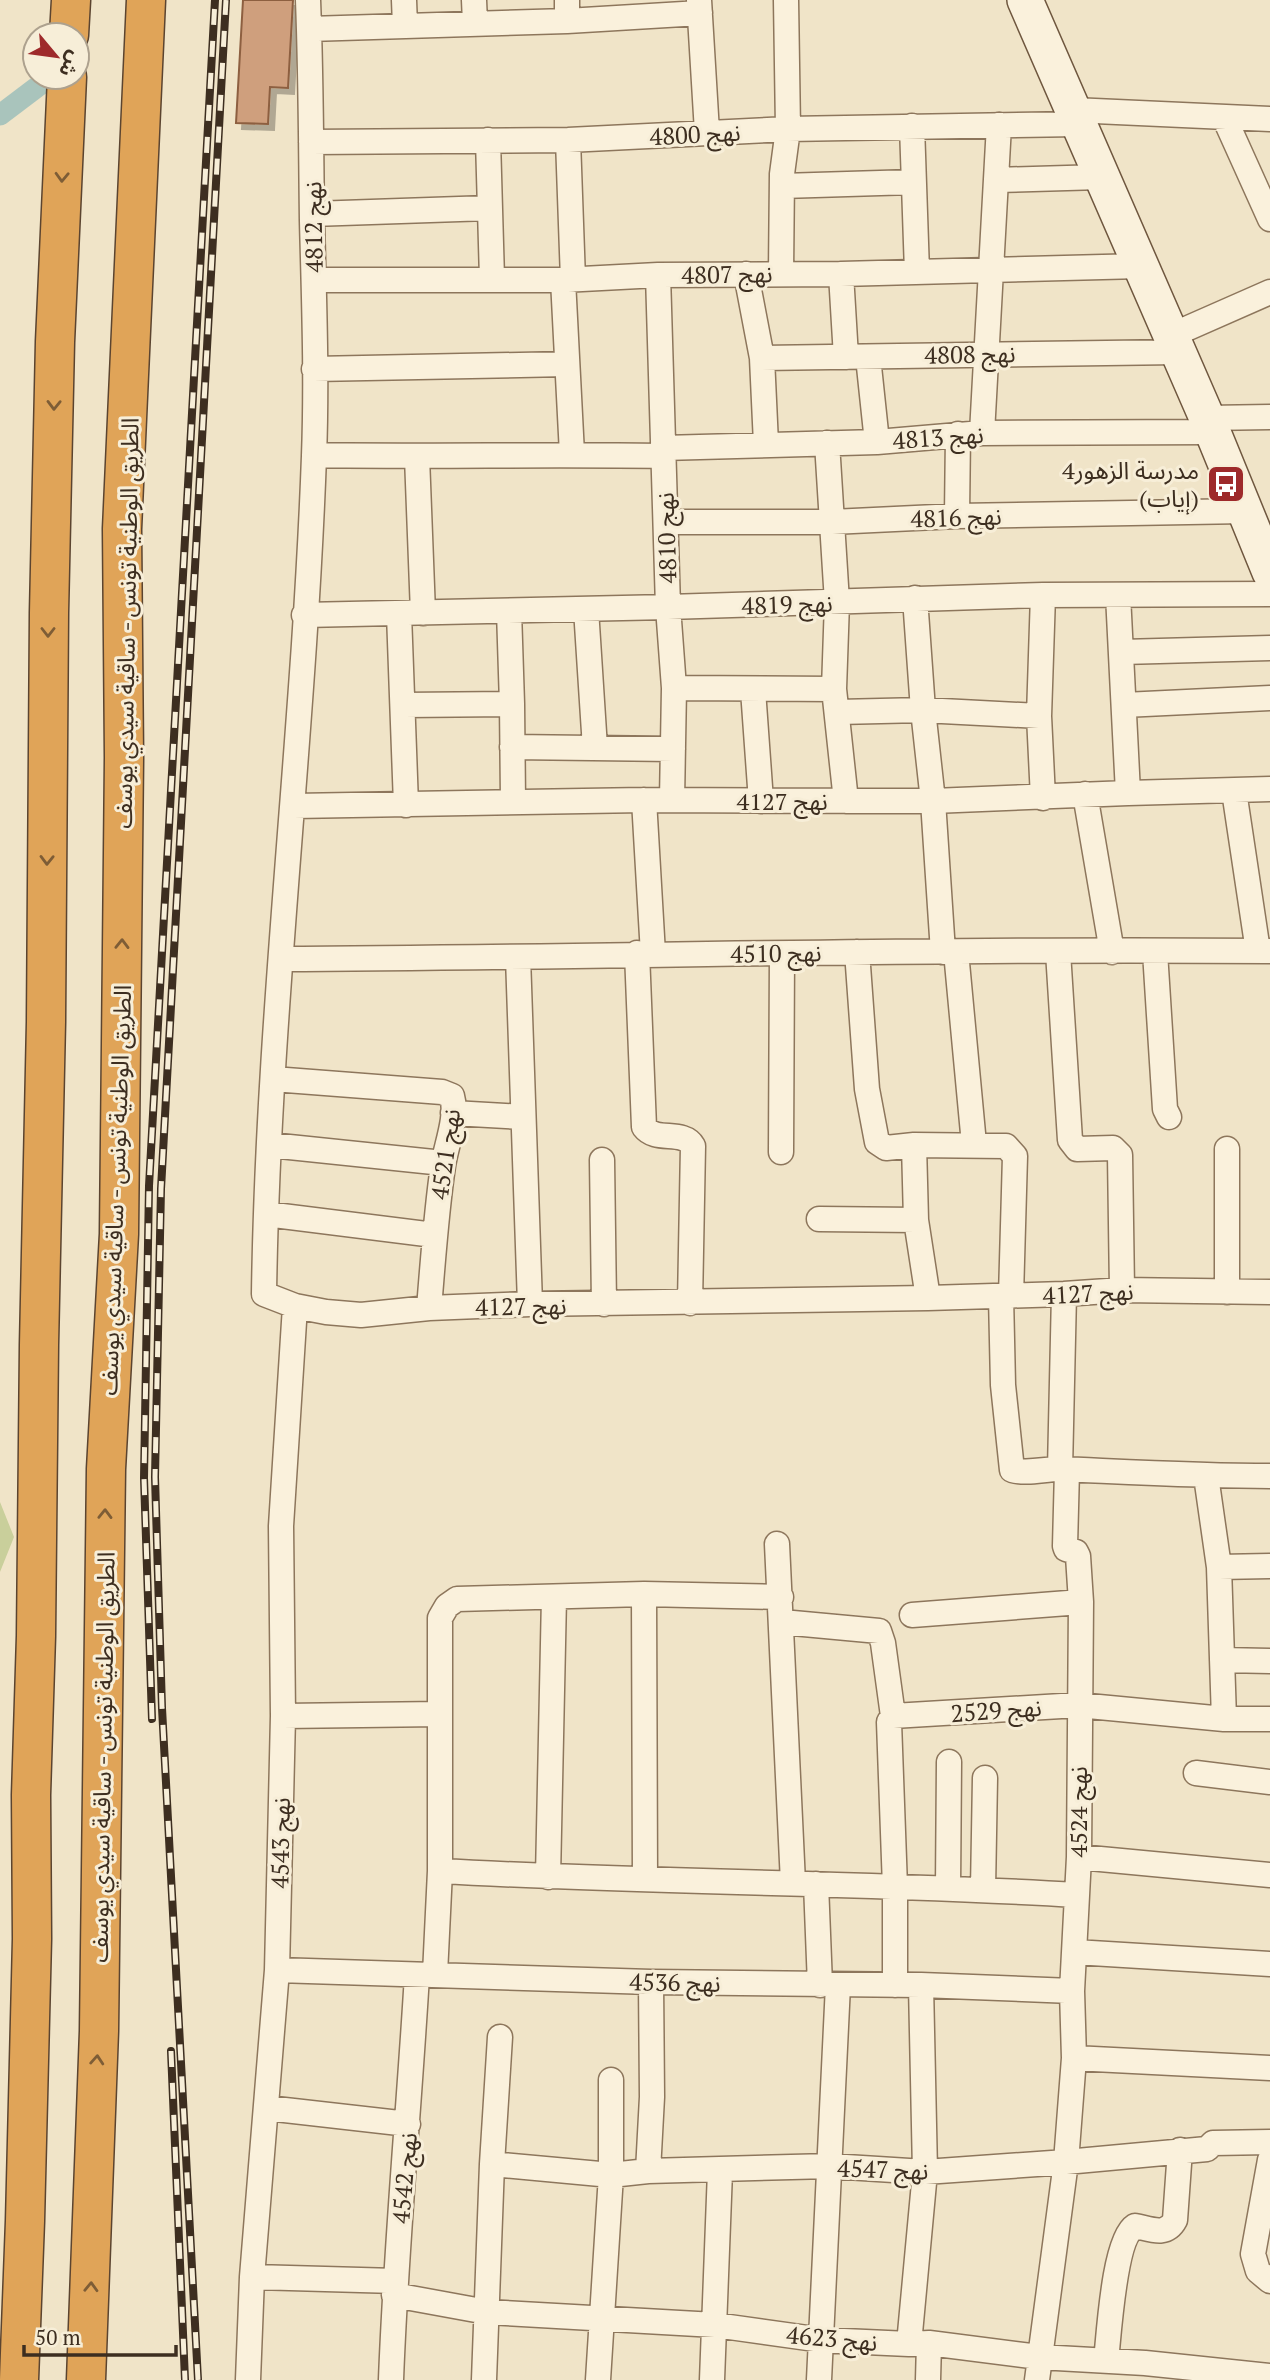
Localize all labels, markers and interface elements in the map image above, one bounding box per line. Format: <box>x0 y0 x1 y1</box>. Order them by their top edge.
north arrow <box>21 21 91 91</box>
text: ش <box>54 47 89 82</box>
street label: نهج 4800 <box>649 116 741 154</box>
one-way arrow <box>55 172 70 183</box>
street label: نهج 4812 <box>296 181 332 273</box>
street label: نهج 4807 <box>681 257 773 293</box>
street label: نهج 4808 <box>924 337 1016 373</box>
one-way arrow <box>46 400 62 411</box>
street label: الطريق الوطنية تونس - ساقية سيدي يوسف <box>106 417 149 829</box>
street label: نهج 4813 <box>891 418 985 458</box>
place label: مدرسة الزهور4 (إياب) <box>1062 454 1199 515</box>
bus stop icon: مدرسة الزهور4 (إياب) <box>1205 463 1247 505</box>
street label: نهج 4810 <box>648 492 686 584</box>
street label: نهج 4816 <box>910 499 1002 537</box>
street label: نهج 4819 <box>741 586 833 624</box>
one-way arrow <box>40 627 56 638</box>
street label: نهج 4127 <box>736 785 828 819</box>
one-way arrow <box>39 855 55 865</box>
street label: نهج 4510 <box>730 936 822 972</box>
one-way arrow <box>114 938 129 949</box>
street label: الطريق الوطنية تونس - ساقية سيدي يوسف <box>92 984 142 1396</box>
street label: نهج 4521 <box>423 1107 469 1202</box>
street label: نهج 4127 <box>1042 1275 1134 1313</box>
street label: نهج 4127 <box>475 1289 567 1325</box>
one-way arrow <box>97 1508 113 1519</box>
street label: الطريق الوطنية تونس - ساقية سيدي يوسف <box>82 1551 125 1963</box>
street label: نهج 2529 <box>949 1691 1043 1731</box>
street label: نهج 4524 <box>1062 1766 1096 1858</box>
street label: نهج 4543 <box>263 1797 299 1889</box>
street label: نهج 4536 <box>629 1965 721 2001</box>
one-way arrow <box>89 2054 104 2065</box>
street label: نهج 4542 <box>384 2131 426 2225</box>
street label: نهج 4547 <box>837 2151 929 2189</box>
one-way arrow <box>83 2282 98 2293</box>
scale bar <box>24 2314 177 2358</box>
street label: نهج 4623 <box>785 2318 879 2360</box>
text: 50 m <box>35 2323 81 2351</box>

